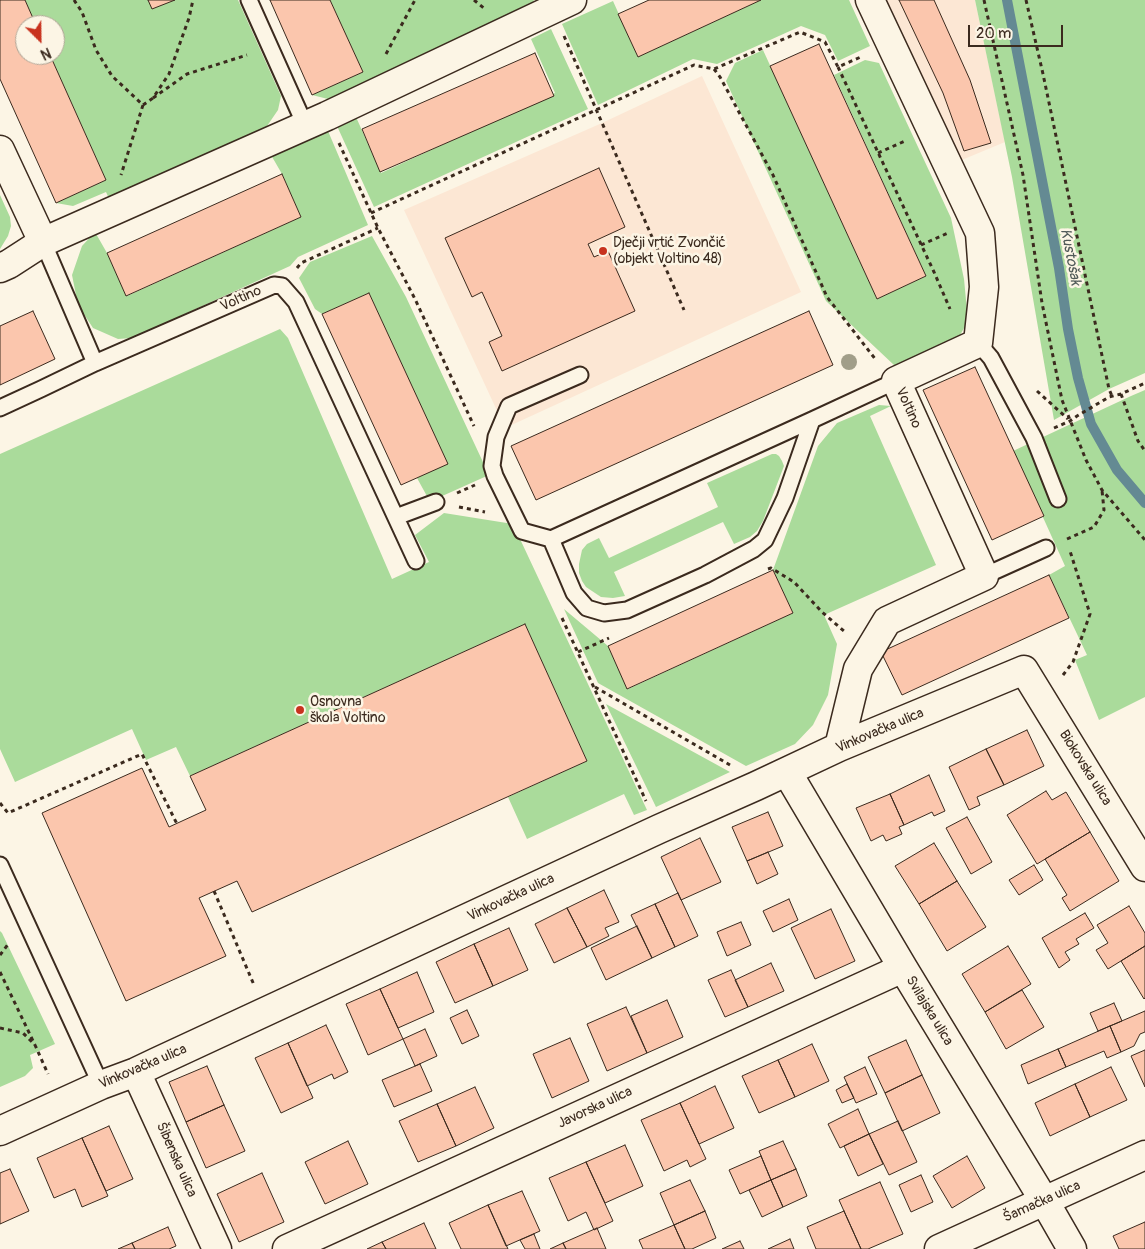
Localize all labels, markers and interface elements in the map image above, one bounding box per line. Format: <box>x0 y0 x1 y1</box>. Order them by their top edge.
north arrow <box>15 15 65 65</box>
scale bar <box>970 15 1065 47</box>
text: 20 m <box>976 24 1011 43</box>
text: N <box>38 44 53 63</box>
water label: Kustošak <box>1056 227 1084 287</box>
place label: Dječji vrtić Zvončić (objekt Voltino 48) <box>613 235 726 268</box>
marker: Dječji vrtić Zvončić (objekt Voltino 48) <box>597 245 609 257</box>
street label: Voltino <box>218 283 264 315</box>
street label: Voltino <box>892 385 924 431</box>
place label: Osnovna škola Voltino <box>310 694 385 726</box>
marker: Osnovna škola Voltino <box>294 704 306 716</box>
street label: Vinkovačka ulica <box>833 705 927 757</box>
street label: Biokovska ulica <box>1055 727 1115 809</box>
street label: Vinkovačka ulica <box>465 871 557 925</box>
street label: Svilajska ulica <box>902 973 956 1049</box>
street label: Vinkovačka ulica <box>96 1041 190 1093</box>
street label: Javorska ulica <box>555 1083 635 1133</box>
street label: Šibenska ulica <box>152 1120 200 1200</box>
street label: Šamačka ulica <box>1001 1177 1083 1227</box>

